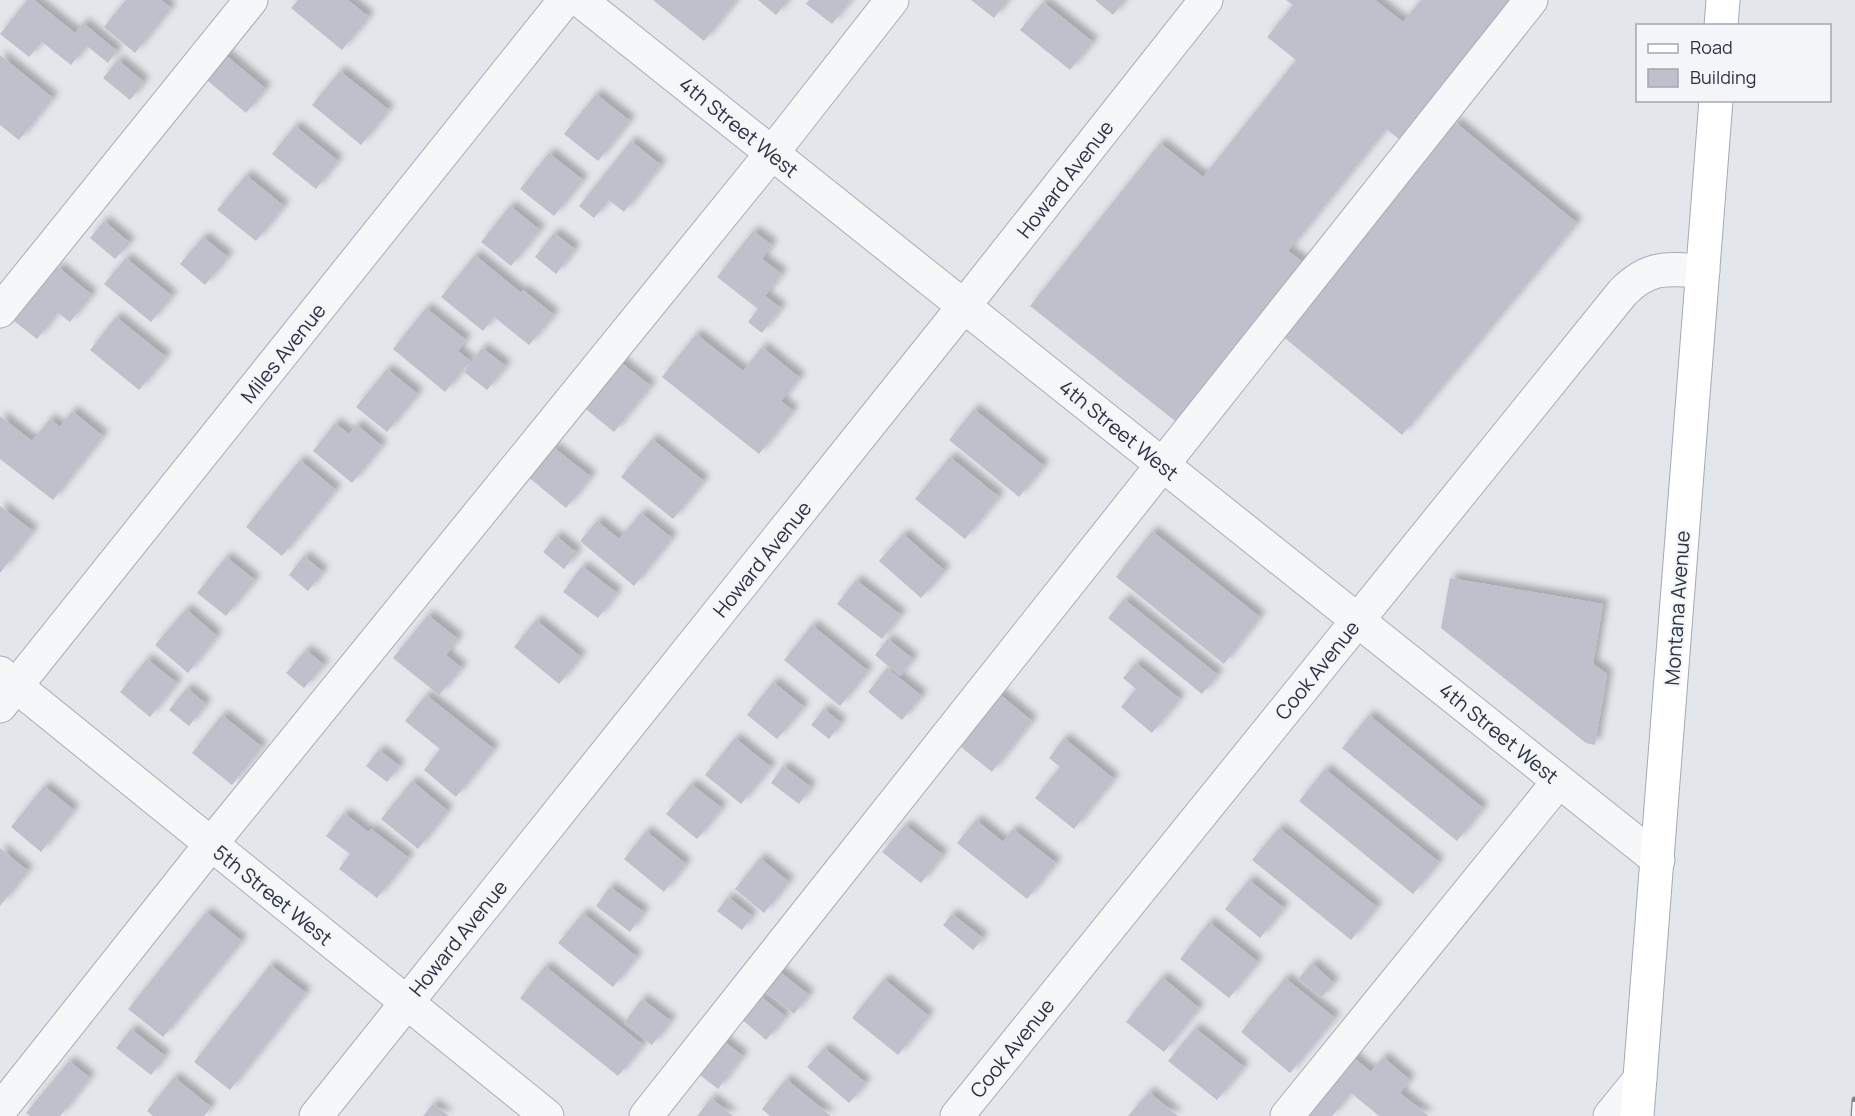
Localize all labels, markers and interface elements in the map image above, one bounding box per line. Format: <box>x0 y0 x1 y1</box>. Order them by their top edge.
legend <box>1636 24 1831 102</box>
text: Road <box>1690 35 1733 59</box>
text: Building <box>1690 65 1756 89</box>
street label: 4th Street West <box>674 71 804 183</box>
street label: Howard Avenue <box>1011 115 1119 243</box>
street label: Miles Avenue <box>234 298 332 408</box>
street label: 4th Street West <box>1054 374 1184 486</box>
street label: Howard Avenue <box>707 495 817 623</box>
street label: Montana Avenue <box>1658 530 1696 686</box>
street label: Cook Avenue <box>1269 615 1365 725</box>
street label: 4th Street West <box>1434 677 1564 789</box>
street label: 5th Street West <box>208 839 338 951</box>
street label: Howard Avenue <box>403 874 513 1002</box>
street label: Cook Avenue <box>964 993 1060 1103</box>

